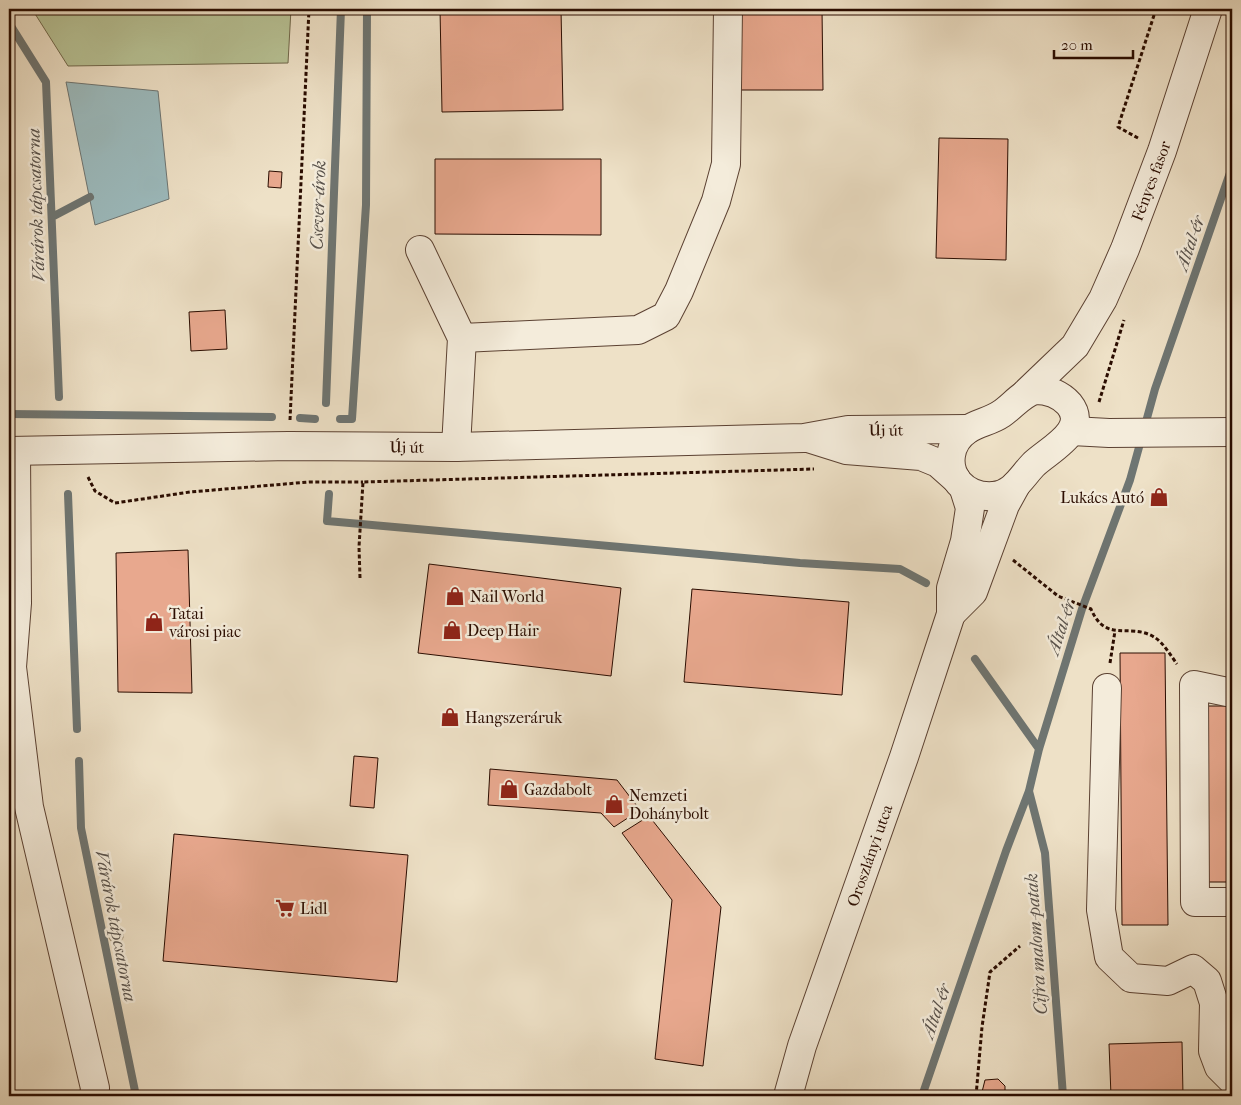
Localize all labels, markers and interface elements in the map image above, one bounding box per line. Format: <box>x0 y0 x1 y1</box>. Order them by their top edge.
scale bar <box>1054 28 1132 60</box>
text: 20 m <box>1061 36 1093 54</box>
water label: Várárok tápcsatorna <box>23 128 50 282</box>
street label: Fényes fasor <box>1127 138 1175 224</box>
water label: Csever-árok <box>306 160 331 250</box>
water label: Által-ér <box>1169 211 1210 275</box>
street label: Új út <box>869 421 904 440</box>
street label: Új út <box>390 438 425 457</box>
shop icon: Lukács Autó <box>1148 486 1170 508</box>
place label: Lukács Autó <box>1060 488 1144 507</box>
shop icon: Nail World <box>444 585 466 607</box>
place label: Nail World <box>470 587 544 606</box>
water label: Által-ér <box>1040 595 1081 659</box>
place label: Tatai városi piac <box>169 604 241 641</box>
shop icon: Tatai városi piac <box>143 611 165 633</box>
shop icon: Deep Hair <box>441 619 463 641</box>
place label: Deep Hair <box>467 621 539 640</box>
shop icon: Hangszeráruk <box>439 706 461 728</box>
place label: Hangszeráruk <box>465 708 563 727</box>
shop icon: Gazdabolt <box>498 778 520 800</box>
place label: Gazdabolt <box>524 780 593 799</box>
place label: Nemzeti Dohánybolt <box>629 786 710 823</box>
shop icon: Nemzeti Dohánybolt <box>603 793 625 815</box>
street label: Oroszlányi utca <box>843 801 897 909</box>
water label: Várárok tápcsatorna <box>91 849 140 1003</box>
water label: Cifra malom-patak <box>1021 872 1052 1015</box>
supermarket icon: Lidl <box>274 897 296 919</box>
place label: Lidl <box>300 899 328 918</box>
water label: Által-ér <box>915 979 956 1043</box>

